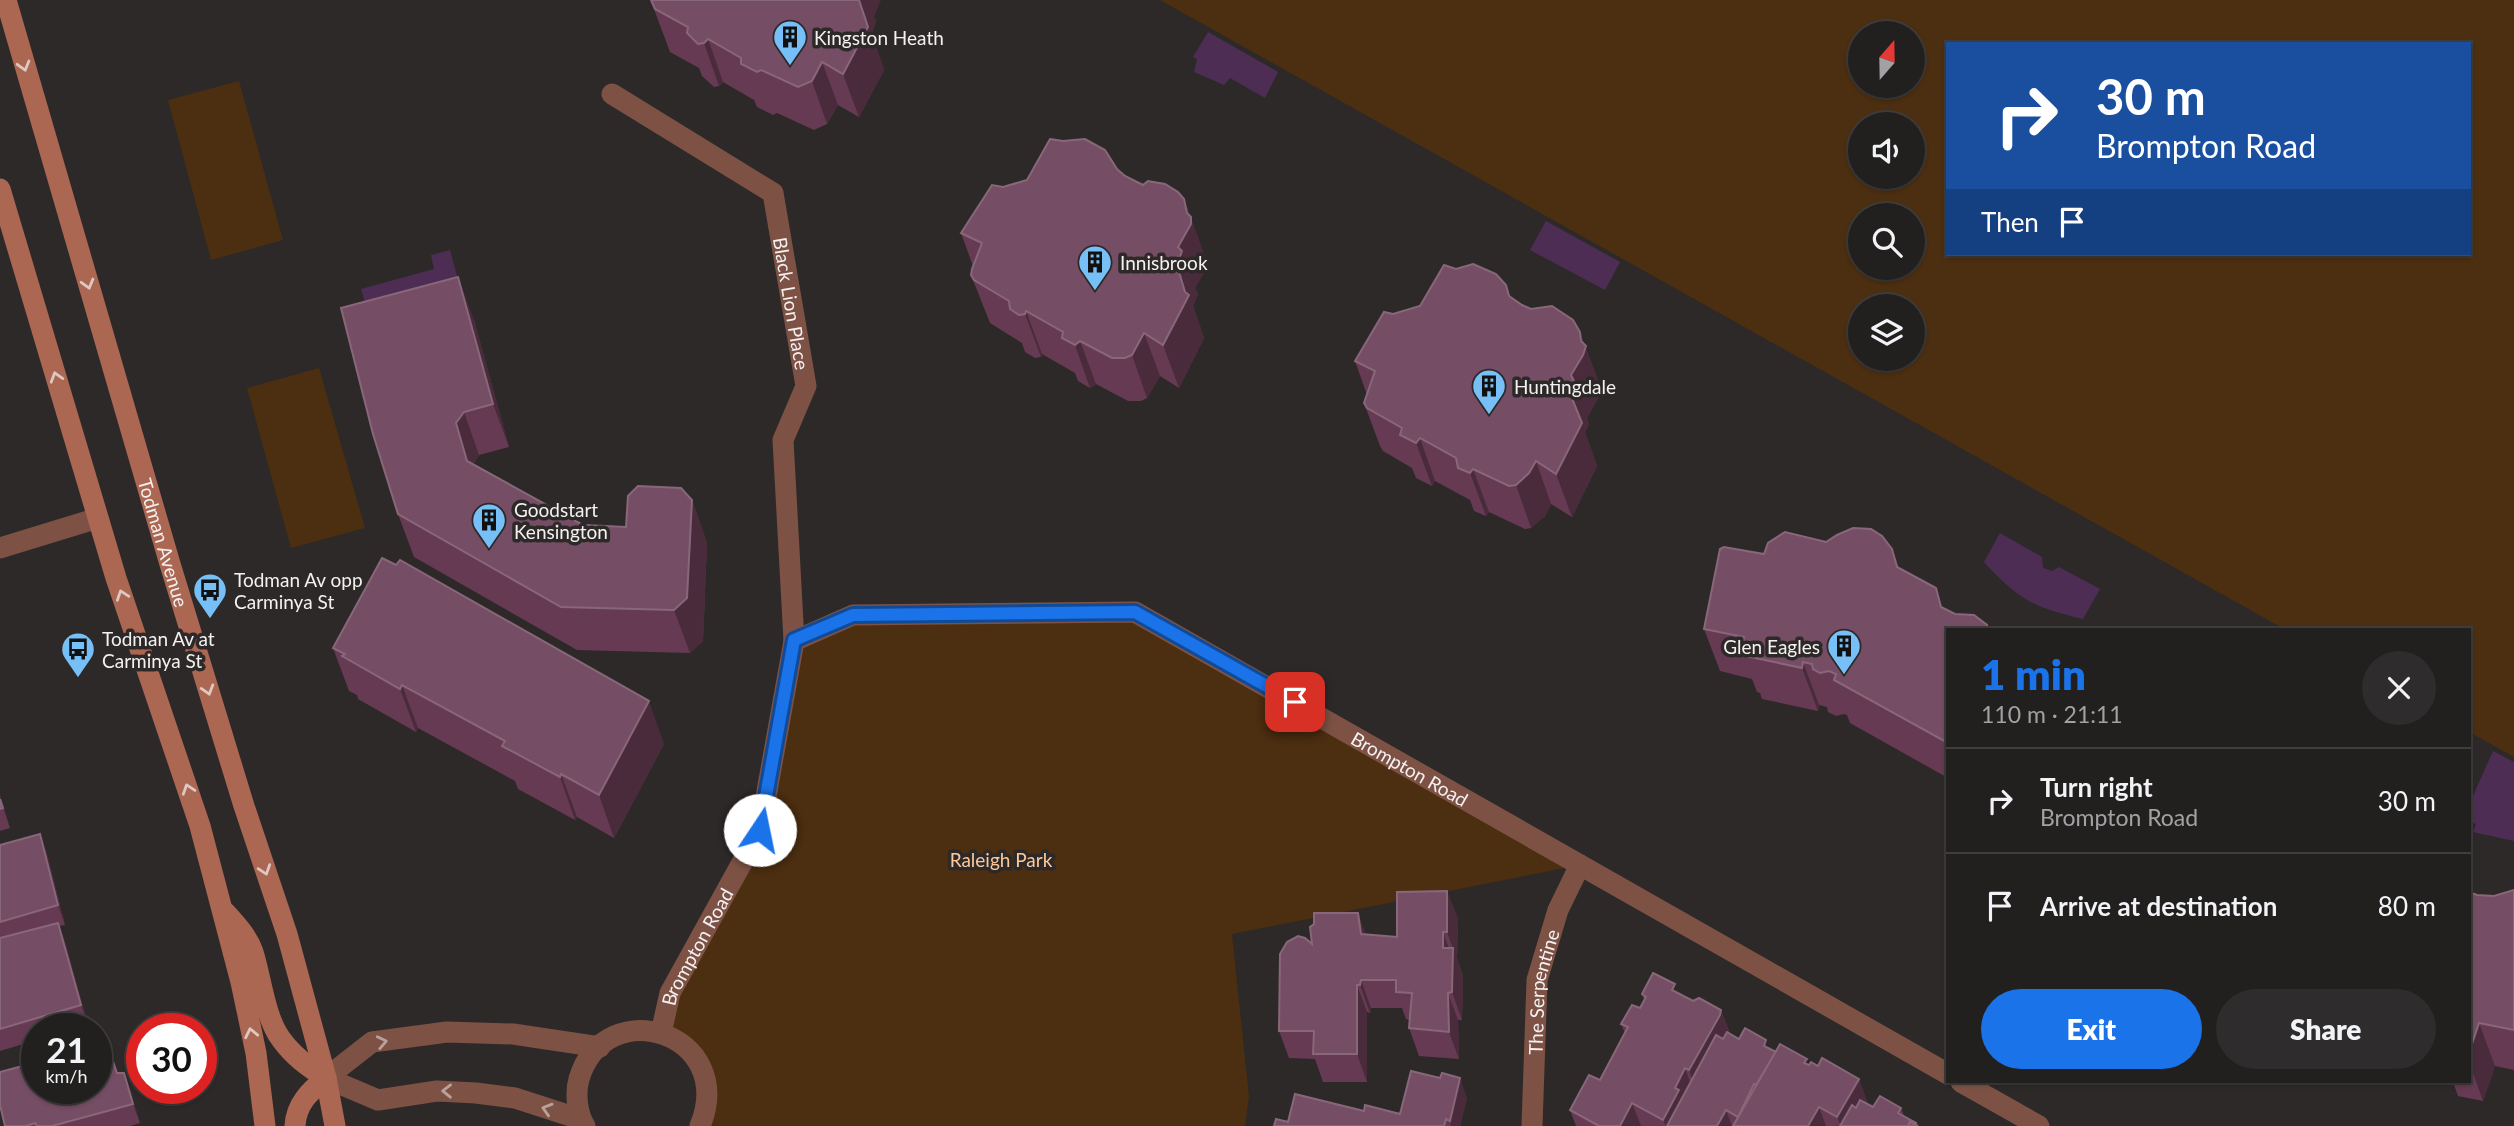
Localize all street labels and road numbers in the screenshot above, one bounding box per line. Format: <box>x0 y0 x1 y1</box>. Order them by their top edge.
street label: Black Lion Place <box>769 235 815 372</box>
street label: Todman Avenue <box>134 475 194 610</box>
street label: Brompton Road <box>1347 726 1473 811</box>
street label: Brompton Road <box>656 884 737 1008</box>
street label: The Serpentine <box>1523 926 1563 1055</box>

